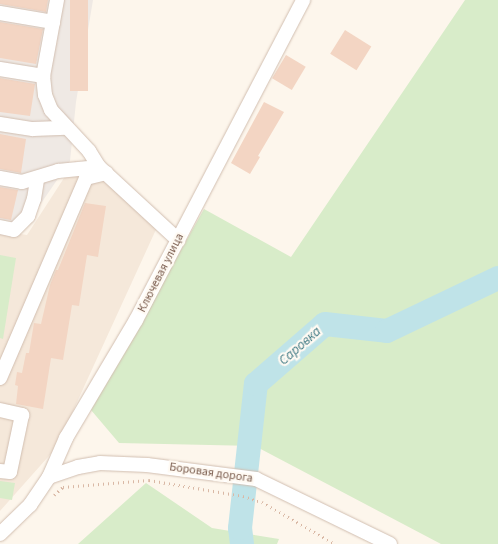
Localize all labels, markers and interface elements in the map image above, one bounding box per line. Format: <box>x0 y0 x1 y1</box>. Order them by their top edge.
street label: Ключевая улица <box>135 231 187 315</box>
water label: Саровка <box>275 323 325 369</box>
street label: Боровая дорога <box>168 460 254 486</box>

